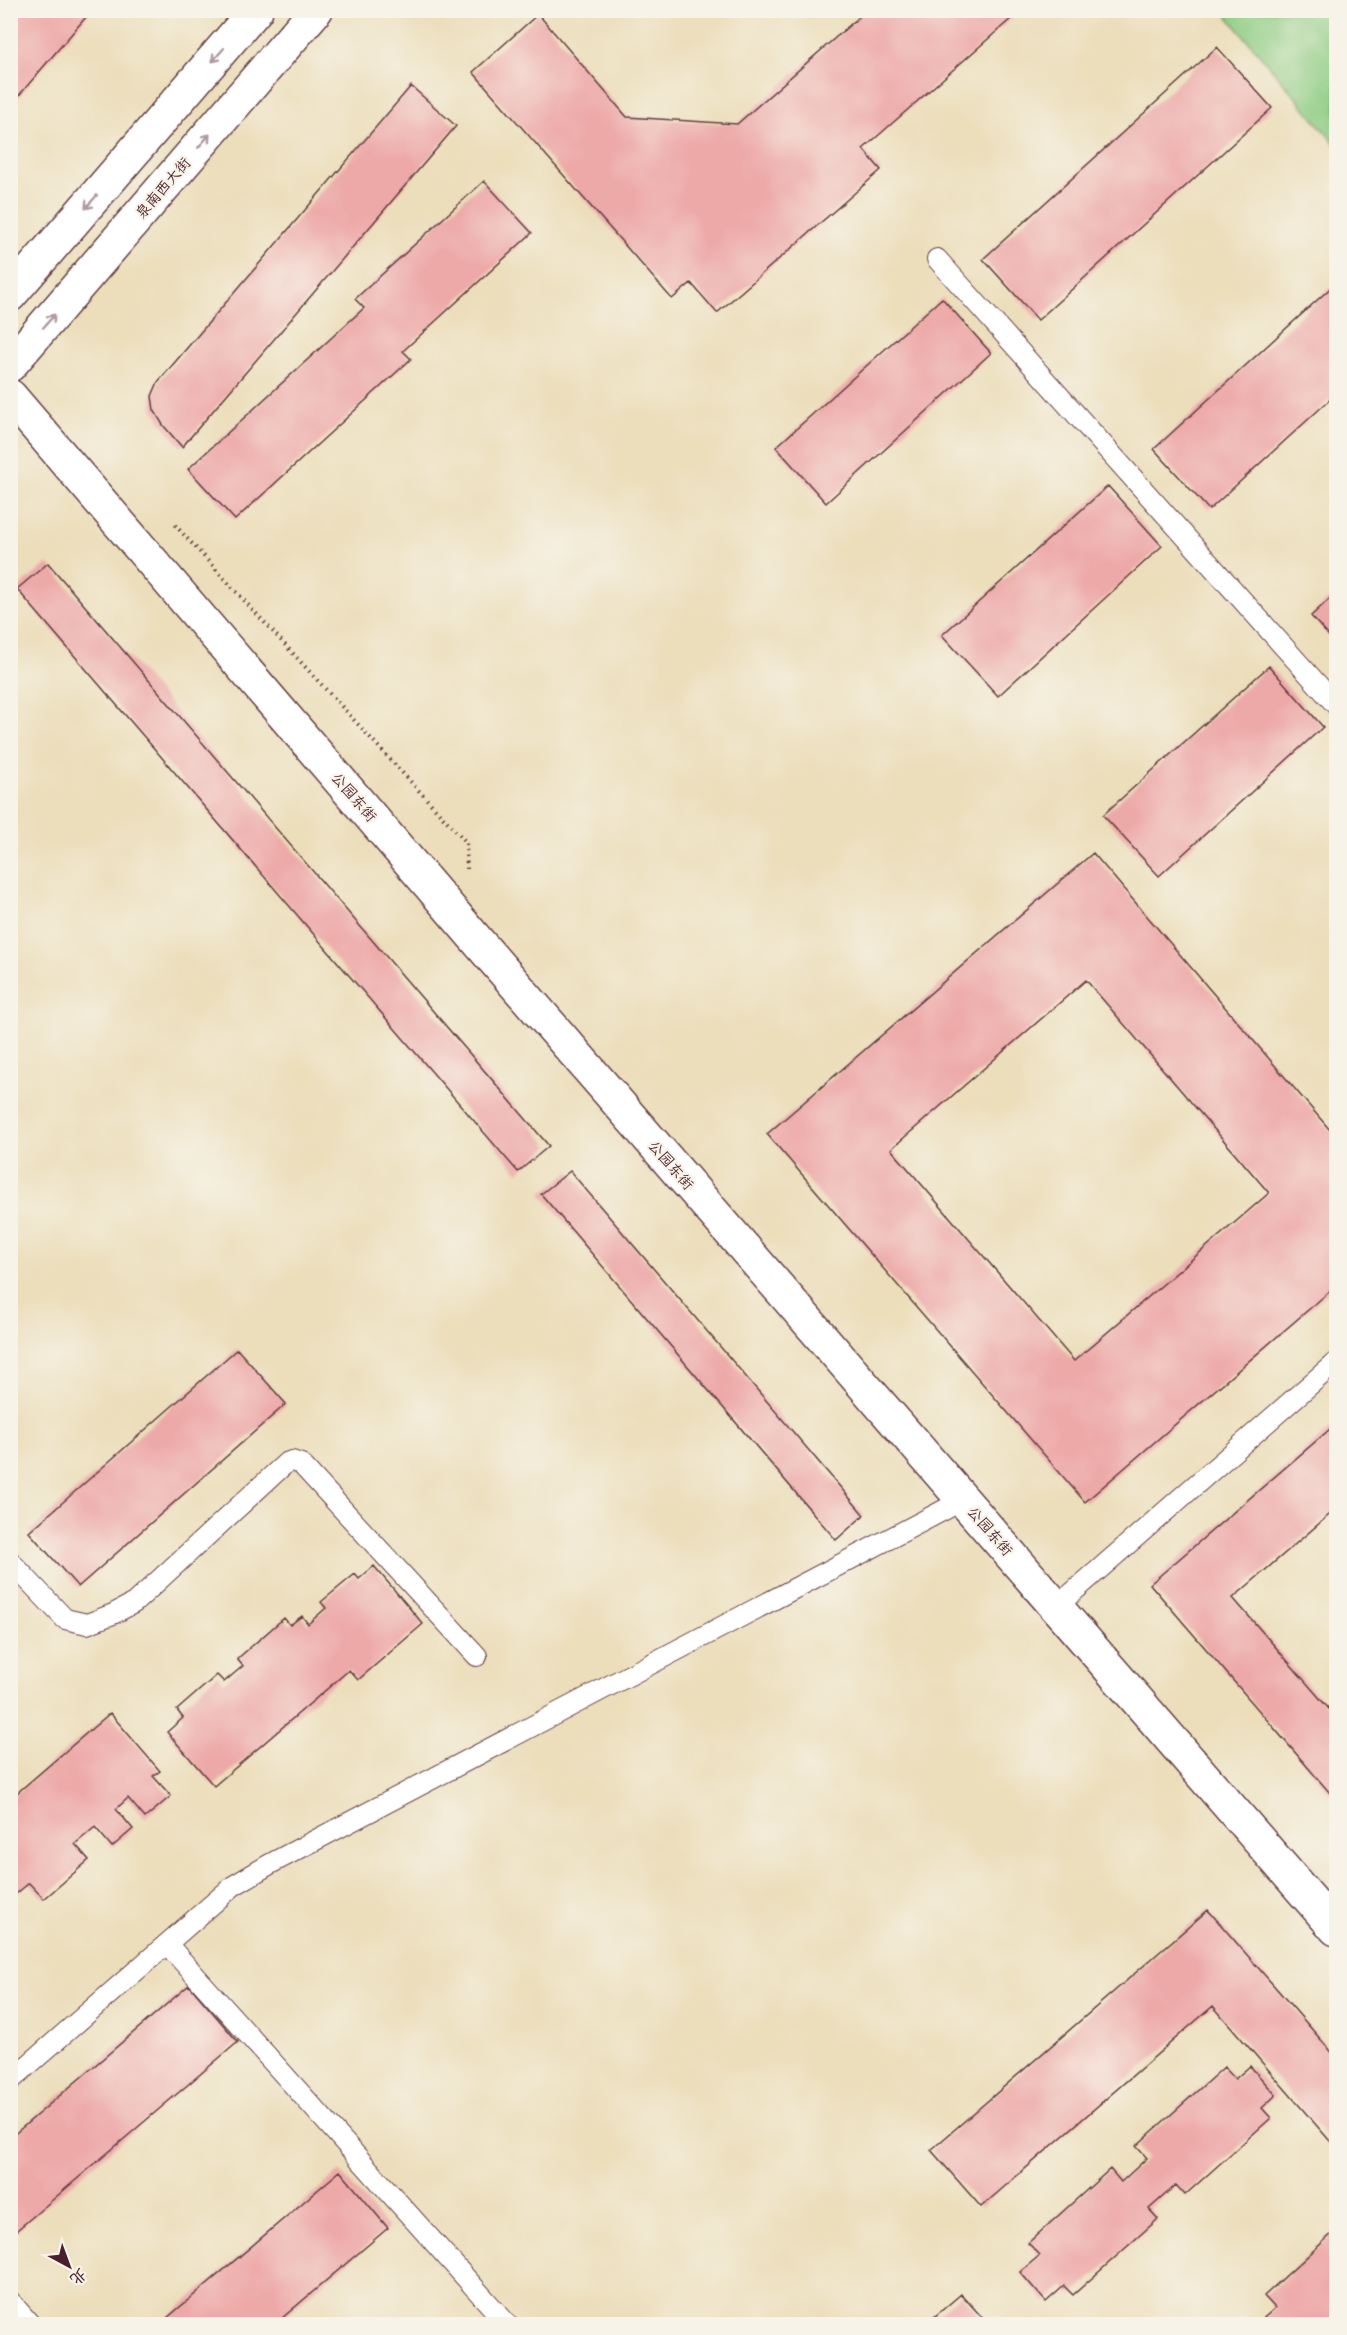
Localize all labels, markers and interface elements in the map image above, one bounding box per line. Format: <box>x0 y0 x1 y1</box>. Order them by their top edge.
one-way arrow <box>211 47 225 62</box>
one-way arrow <box>197 133 210 149</box>
street label: 泉南西大街 <box>131 153 195 223</box>
one-way arrow <box>84 194 97 210</box>
one-way arrow <box>42 314 56 329</box>
street label: 公园东街 <box>327 768 381 826</box>
street label: 公园东街 <box>644 1136 698 1194</box>
street label: 公园东街 <box>963 1502 1017 1560</box>
north arrow <box>39 2236 99 2296</box>
text: 北 <box>66 2264 91 2290</box>

